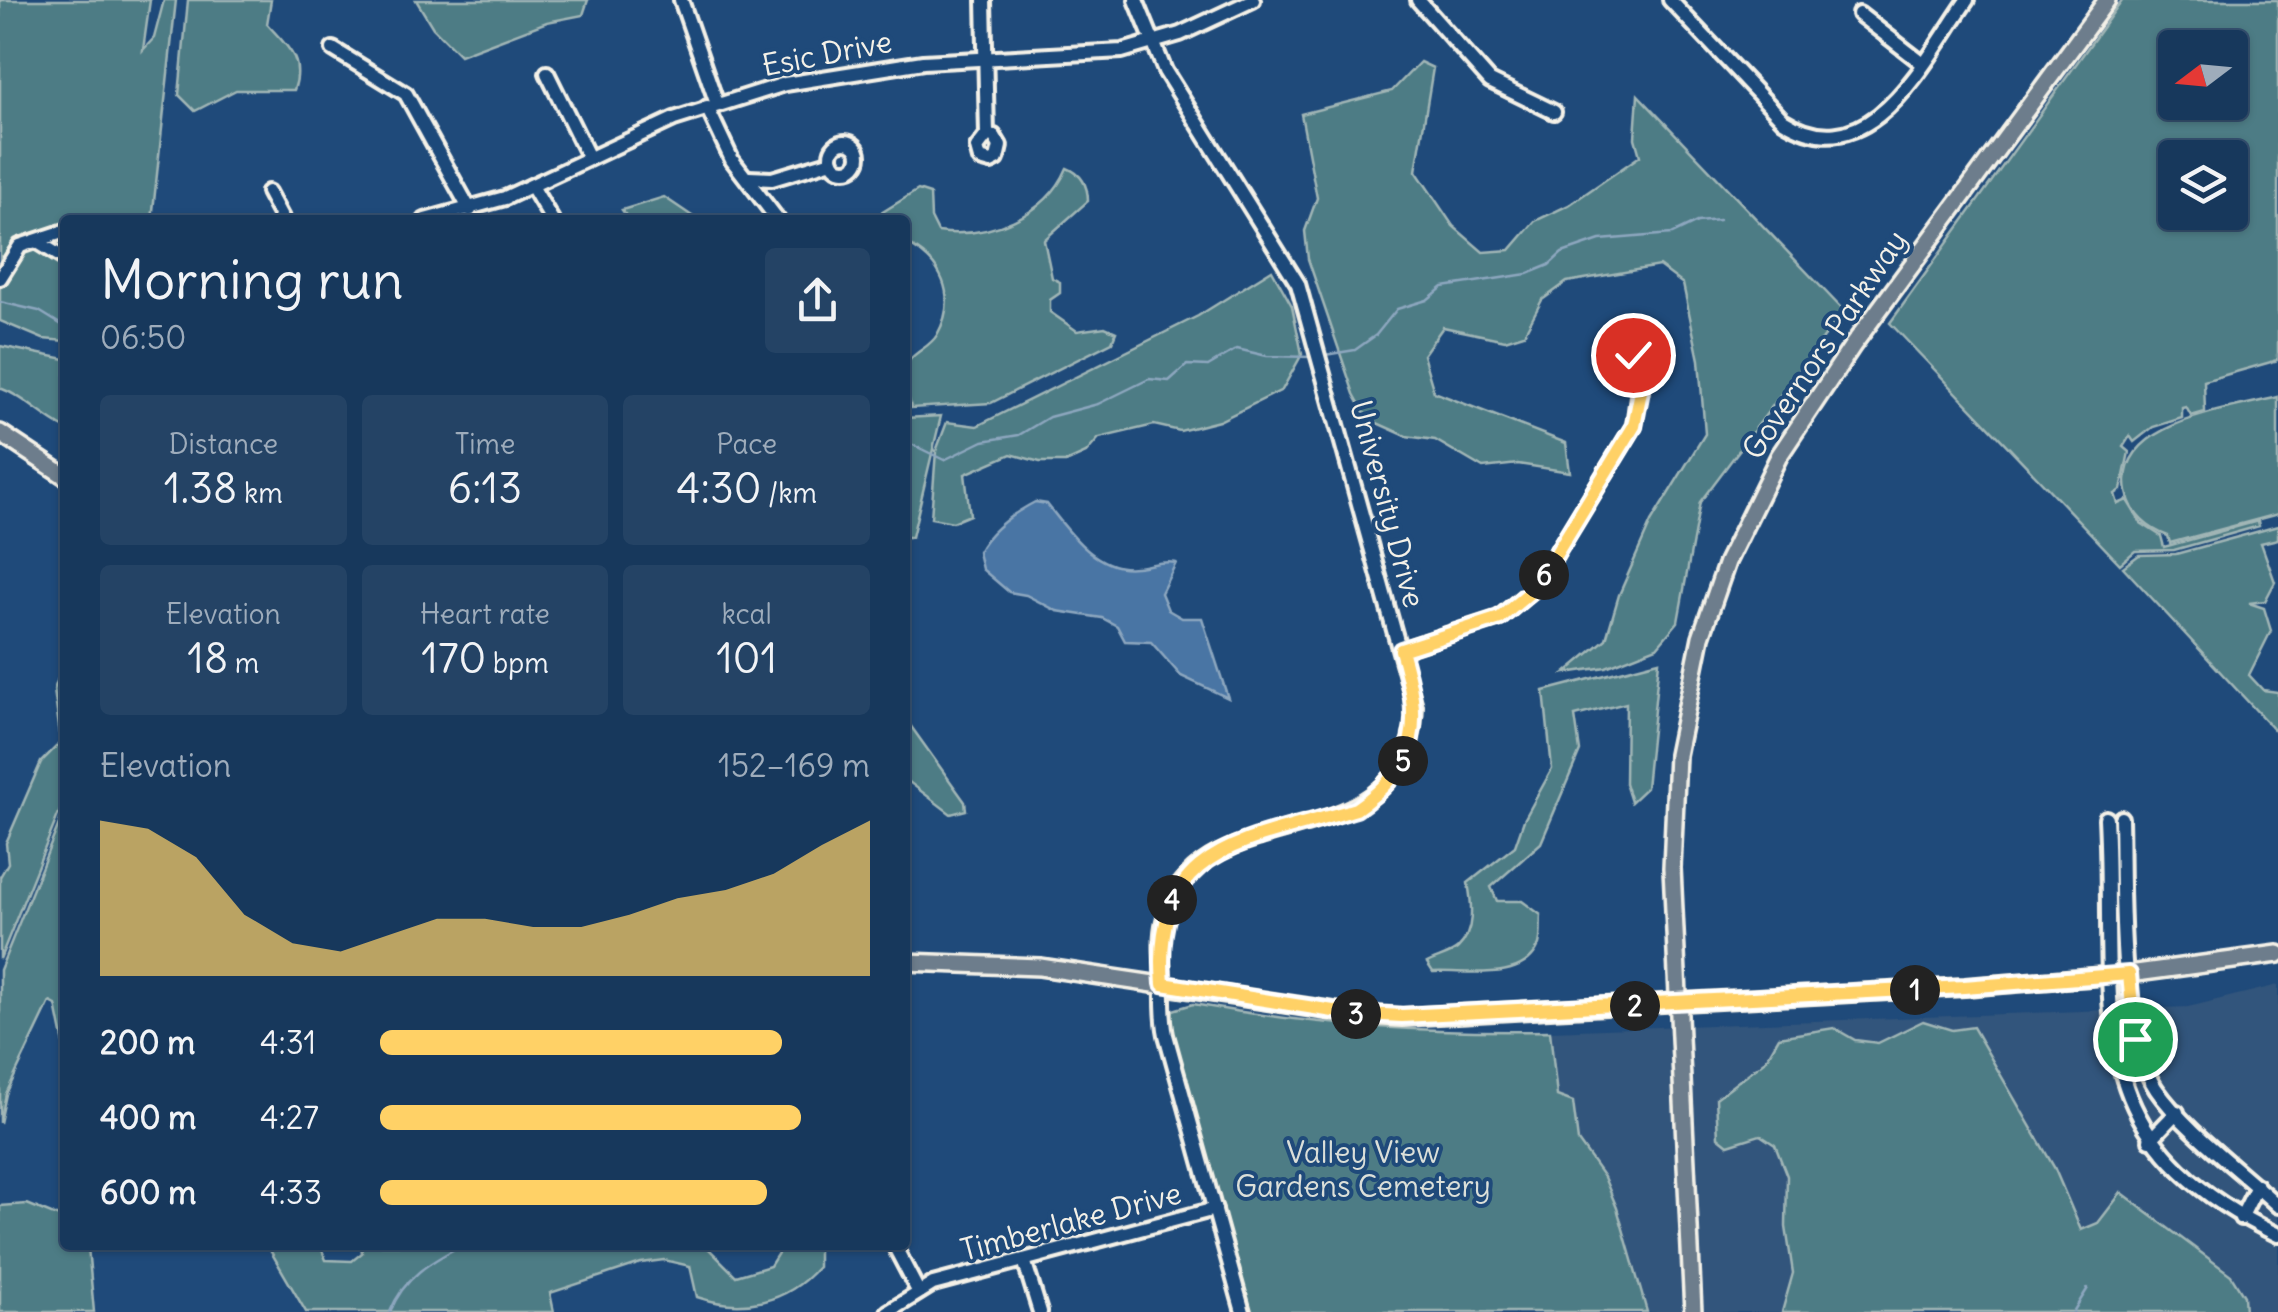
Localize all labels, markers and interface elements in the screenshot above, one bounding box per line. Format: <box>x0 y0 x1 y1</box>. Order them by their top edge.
street label: Esic Drive <box>759 22 895 84</box>
north arrow <box>2158 30 2248 120</box>
map controls <box>2158 30 2248 230</box>
button: layers <box>2158 140 2248 230</box>
street label: Governors Parkway <box>1733 223 1915 466</box>
text: Morning run <box>100 245 404 314</box>
button: share <box>765 248 870 353</box>
pin <box>1591 313 1676 398</box>
text: 06:50 <box>100 317 186 358</box>
icon: check <box>1606 328 1661 383</box>
street label: University Drive <box>1342 396 1434 611</box>
text: Distance <box>169 426 278 462</box>
text: Time <box>455 426 515 462</box>
text: Pace <box>716 426 777 462</box>
text: 1.38 <box>164 462 237 514</box>
text: 6:13 <box>448 462 522 514</box>
text: 4:30 <box>676 462 761 514</box>
text: km <box>237 475 283 511</box>
text: /km <box>761 475 817 511</box>
pin: 6 <box>1519 550 1569 600</box>
text: 6 <box>1536 557 1552 593</box>
text: Elevation <box>166 596 281 632</box>
text: Heart rate <box>420 596 550 632</box>
text: kcal <box>721 596 772 632</box>
text: 18 <box>187 632 228 684</box>
text: 170 <box>421 632 486 684</box>
text: 101 <box>716 632 777 684</box>
text: m <box>228 645 259 681</box>
text: bpm <box>486 645 549 681</box>
pin: 5 <box>1378 736 1428 786</box>
text: 5 <box>1395 743 1411 779</box>
text: Elevation <box>100 745 231 786</box>
text: 152–169 m <box>718 745 870 786</box>
pin: 4 <box>1147 875 1197 925</box>
text: 4 <box>1164 882 1180 918</box>
pin: 1 <box>1890 965 1940 1015</box>
text: 1 <box>1909 972 1921 1008</box>
pin: 2 <box>1610 981 1660 1031</box>
text: 2 <box>1627 988 1643 1024</box>
pin: 3 <box>1331 989 1381 1039</box>
text: 3 <box>1348 996 1364 1032</box>
pin <box>2093 997 2178 1082</box>
icon: arrive <box>2108 1012 2163 1067</box>
text: 200 m <box>100 1022 195 1063</box>
text: 4:31 <box>260 1022 316 1063</box>
text: 400 m <box>100 1097 196 1138</box>
text: 4:27 <box>260 1097 319 1138</box>
park label: Valley View Gardens Cemetery <box>1235 1133 1491 1205</box>
text: 600 m <box>100 1172 196 1213</box>
text: 4:33 <box>260 1172 322 1213</box>
street label: Timberlake Drive <box>956 1173 1185 1269</box>

